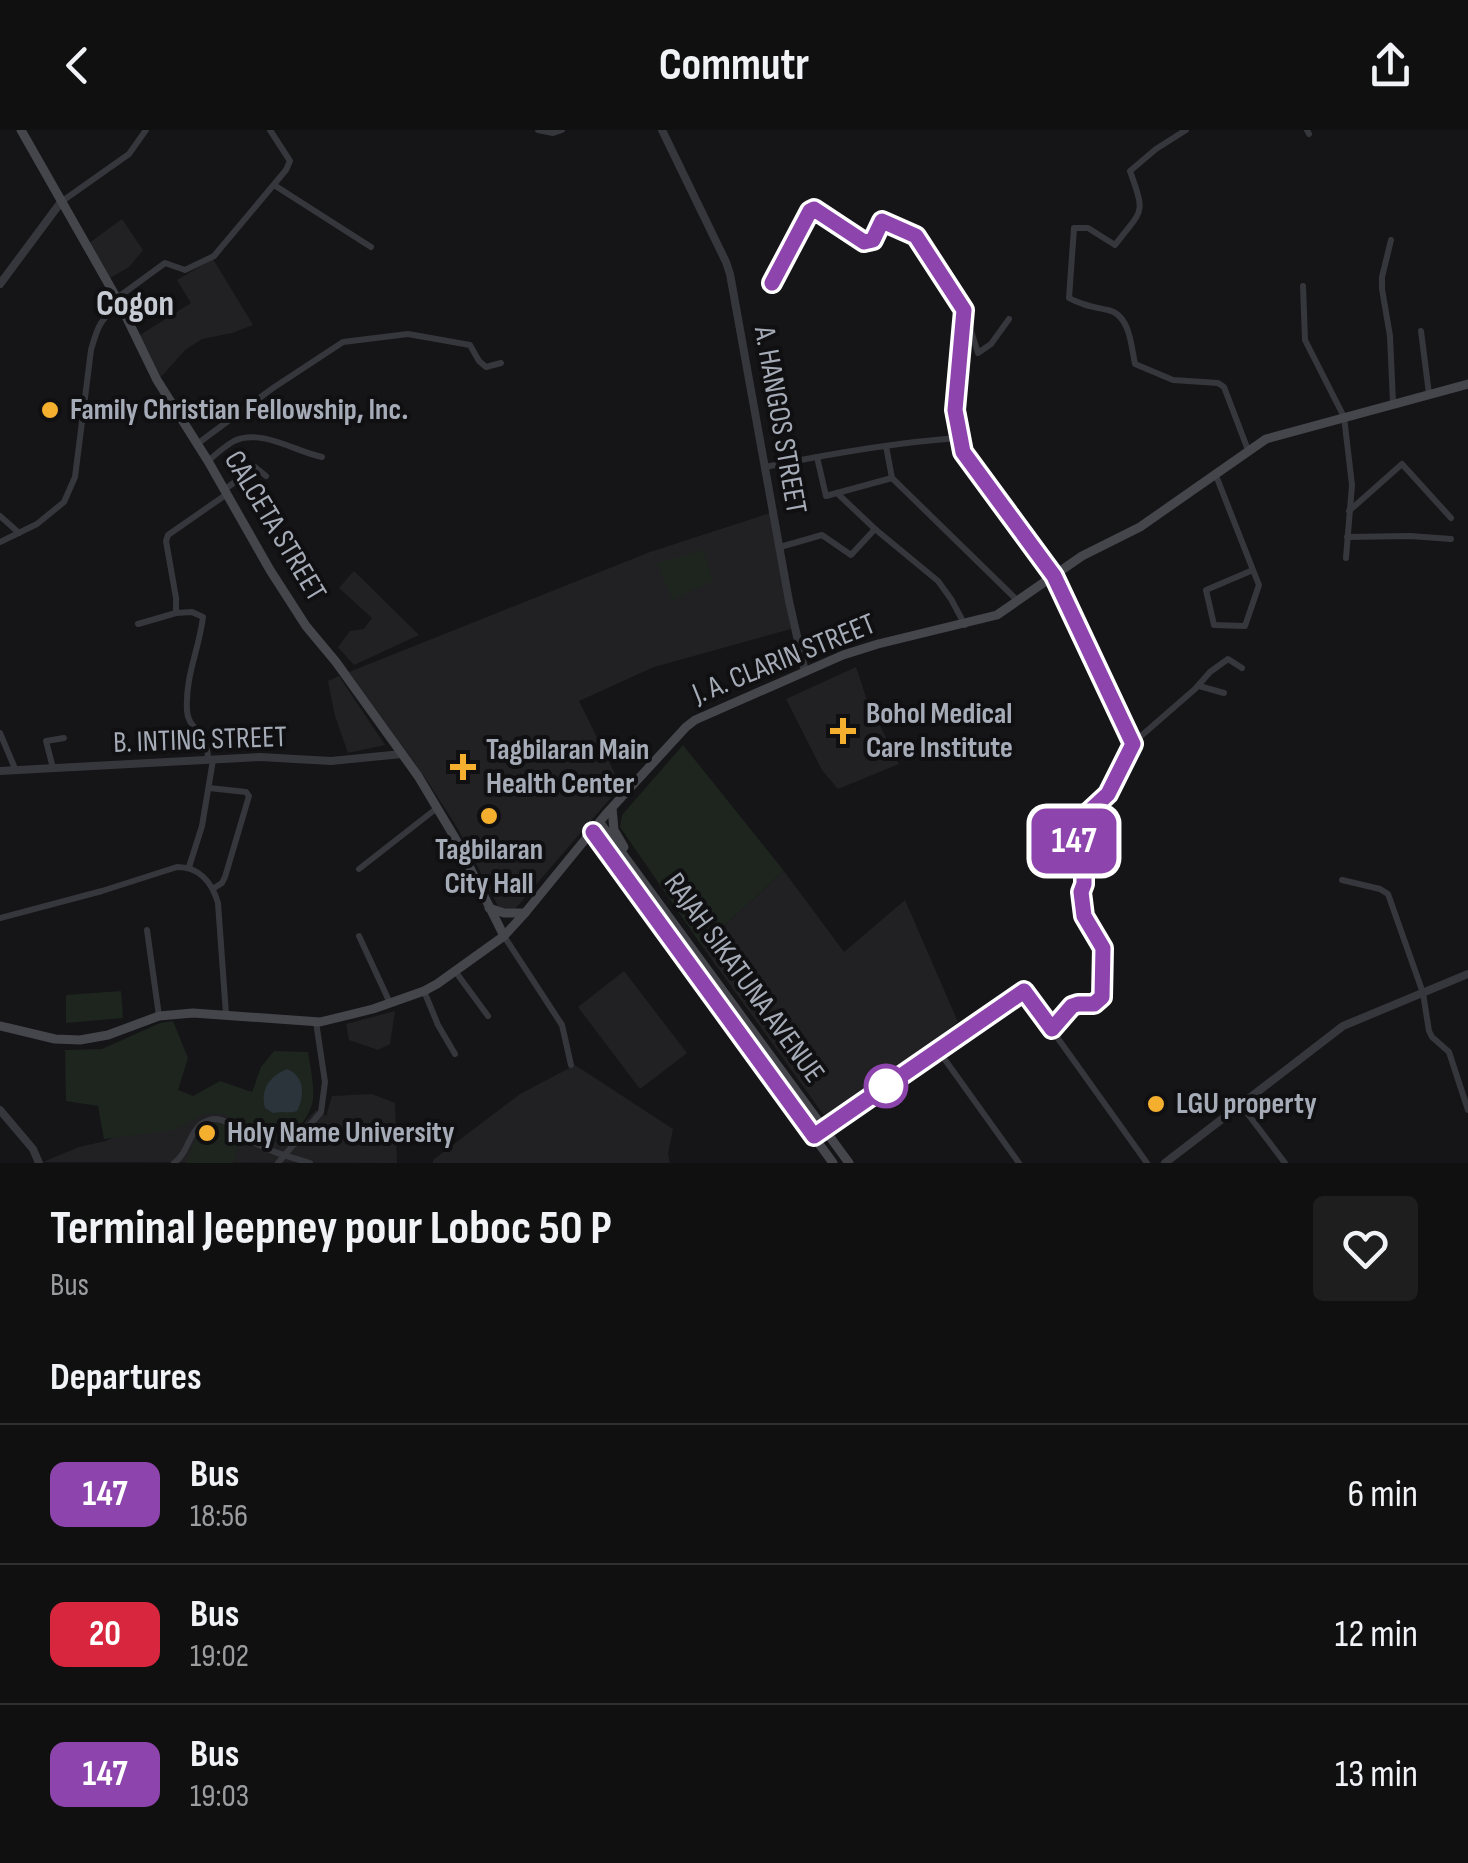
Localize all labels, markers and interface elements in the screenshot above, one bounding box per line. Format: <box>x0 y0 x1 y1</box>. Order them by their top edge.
icon: back <box>50 38 105 93</box>
text: Commutr <box>659 38 809 93</box>
icon: share <box>1363 38 1418 93</box>
district label: Cogon <box>96 283 174 326</box>
street label: A. HANGOS STREET <box>746 322 814 517</box>
place label: Family Christian Fellowship, Inc. <box>70 392 408 428</box>
marker: Family Christian Fellowship, Inc. <box>39 399 61 421</box>
street label: CALCETA STREET <box>216 444 334 608</box>
street label: J. A. CLARIN STREET <box>686 606 881 712</box>
place label: Bohol Medical Care Institute <box>866 696 1013 766</box>
marker: Bohol Medical Care Institute <box>830 718 856 744</box>
street label: B. INTING STREET <box>113 719 287 761</box>
place label: Tagbilaran Main Health Center <box>486 732 649 802</box>
marker: Tagbilaran Main Health Center <box>450 754 476 780</box>
marker: Tagbilaran City Hall <box>478 805 500 827</box>
line badge: 147 <box>1016 808 1132 874</box>
text: 147 <box>1051 820 1097 863</box>
place label: Tagbilaran City Hall <box>435 832 543 902</box>
street label: RAJAH SIKATUNA AVENUE <box>656 866 832 1090</box>
unlabelled marker <box>865 1065 907 1107</box>
place label: LGU property <box>1176 1086 1317 1122</box>
marker: LGU property <box>1145 1093 1167 1115</box>
place label: Holy Name University <box>227 1115 455 1151</box>
marker: Holy Name University <box>196 1122 218 1144</box>
button: heart <box>1313 1196 1418 1301</box>
text: Terminal Jeepney pour Loboc 50 P <box>50 1200 612 1257</box>
text: Bus <box>50 1266 89 1305</box>
text: Departures <box>50 1355 202 1400</box>
text: Bus <box>190 1452 239 1497</box>
text: 6 min <box>1348 1472 1418 1517</box>
text: 147 <box>82 1473 128 1516</box>
text: 18:56 <box>190 1497 248 1536</box>
text: Bus <box>190 1592 239 1637</box>
text: 12 min <box>1335 1612 1418 1657</box>
text: 20 <box>89 1613 121 1656</box>
text: 19:02 <box>190 1637 249 1676</box>
text: Bus <box>190 1732 239 1777</box>
text: 13 min <box>1335 1752 1418 1797</box>
text: 147 <box>82 1753 128 1796</box>
text: 19:03 <box>190 1777 249 1816</box>

